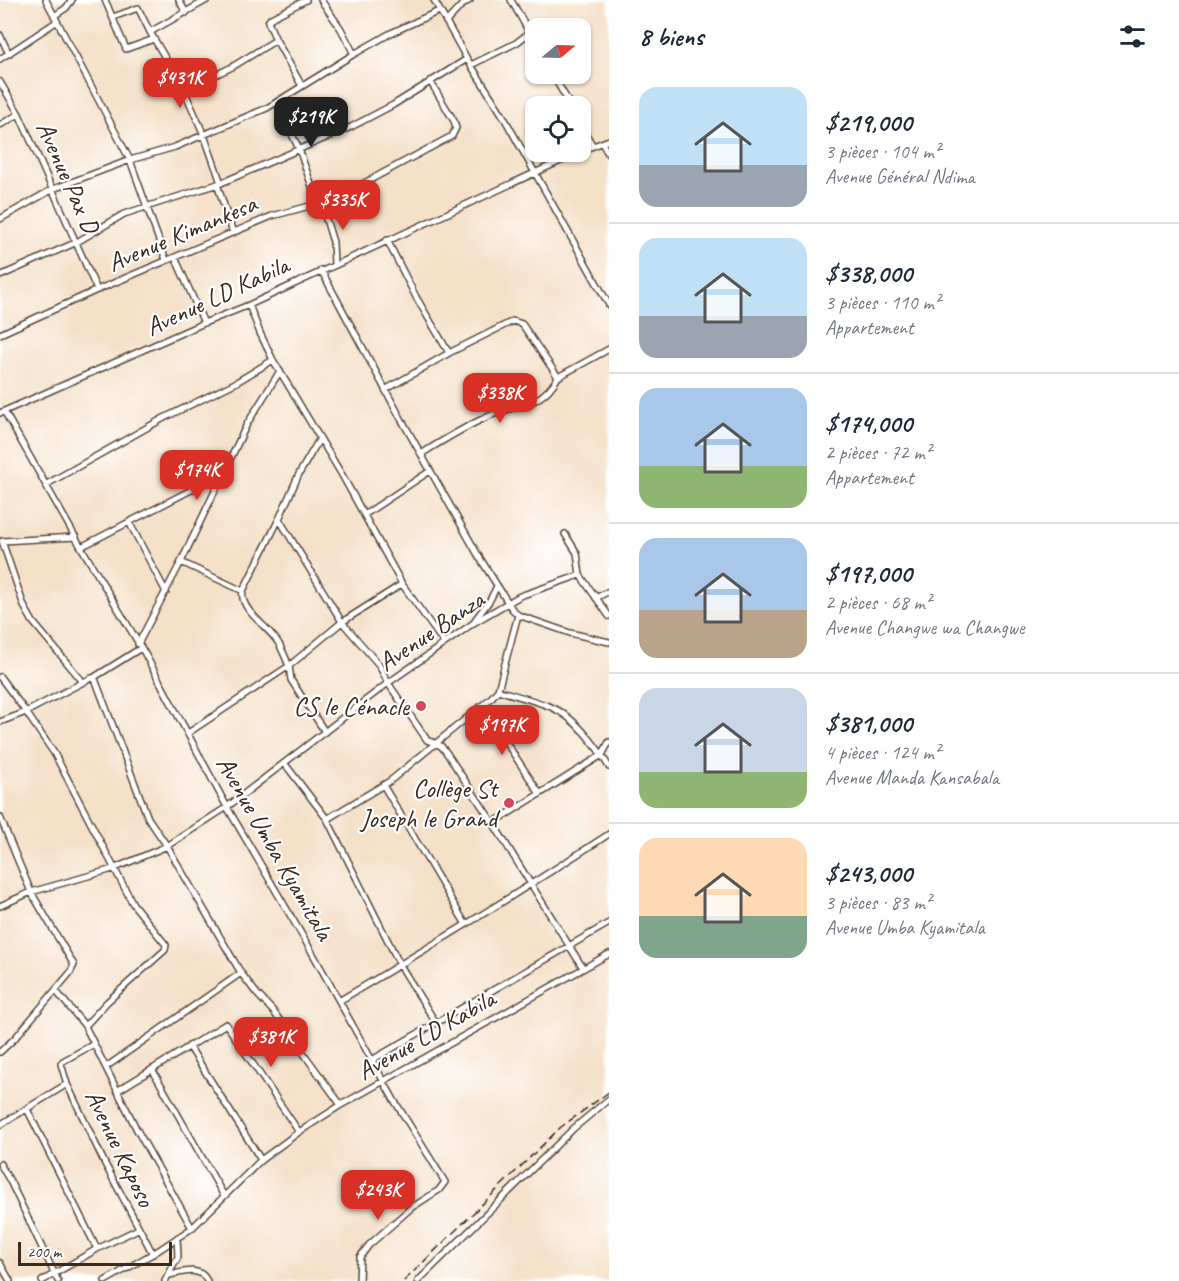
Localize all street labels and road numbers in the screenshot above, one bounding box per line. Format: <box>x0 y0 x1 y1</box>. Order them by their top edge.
street label: Avenue Pax D <box>29 116 108 240</box>
street label: Avenue Kimankesa <box>102 186 263 279</box>
street label: Avenue LD Kabila <box>140 248 296 343</box>
street label: Avenue Banza <box>372 583 492 679</box>
street label: Avenue Umba Kyamitala <box>209 750 342 947</box>
street label: Avenue LD Kabila <box>351 981 503 1088</box>
street label: Avenue Kaposo <box>77 1084 163 1214</box>

